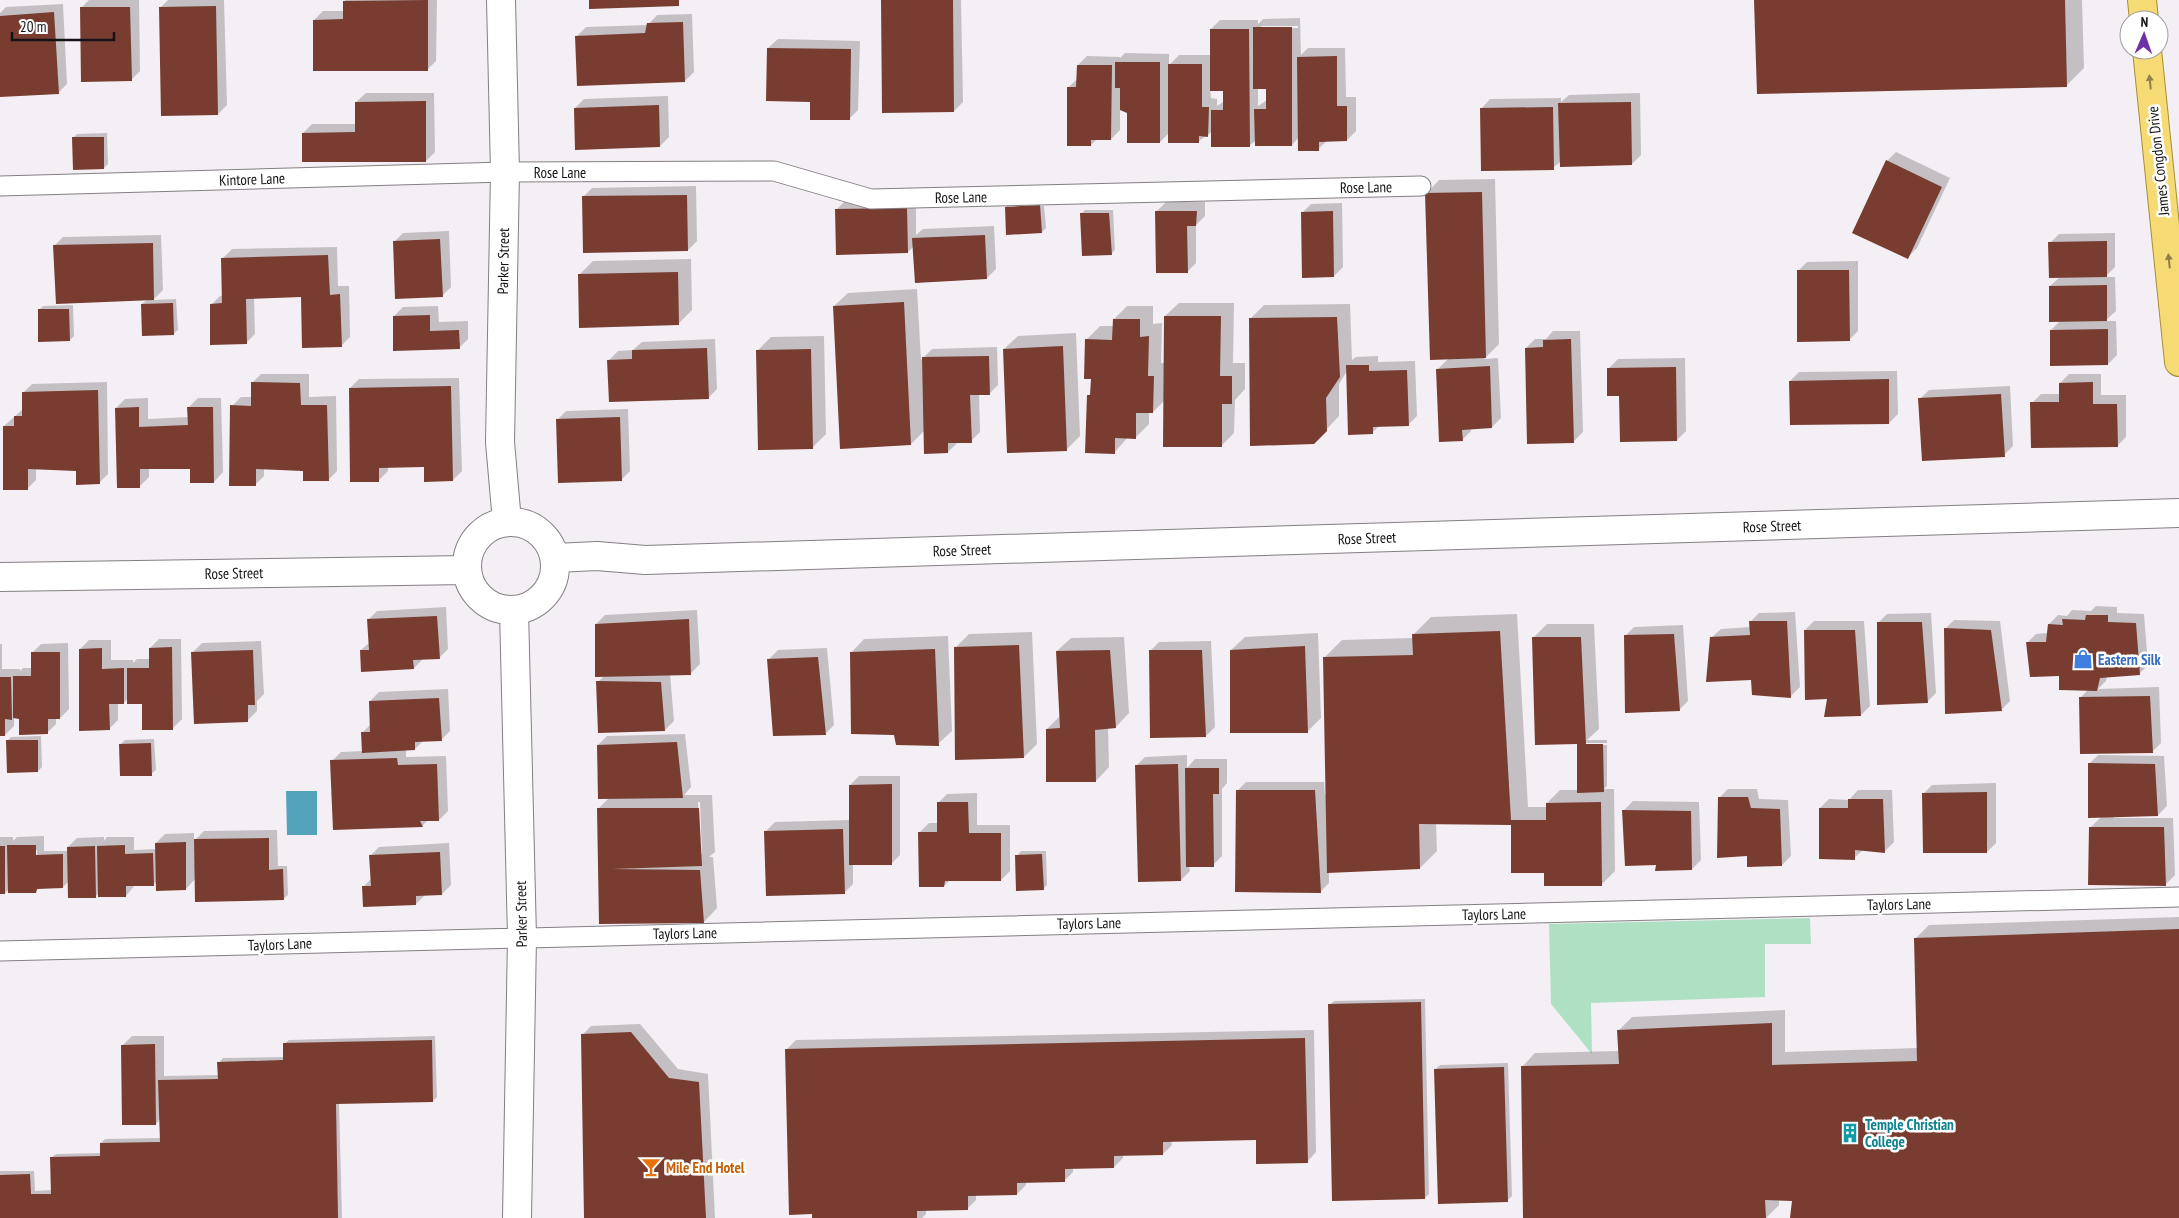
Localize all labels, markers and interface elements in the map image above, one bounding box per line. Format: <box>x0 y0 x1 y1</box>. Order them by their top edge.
scale bar <box>12 10 115 42</box>
north arrow <box>2119 10 2169 60</box>
text: N <box>2140 13 2149 31</box>
text: 20 m <box>20 17 46 36</box>
one-way arrow <box>2146 74 2154 90</box>
street label: James Congdon Drive <box>2143 105 2173 218</box>
street label: Rose Lane <box>534 163 586 182</box>
street label: Kintore Lane <box>219 168 285 190</box>
street label: Rose Lane <box>1340 177 1392 197</box>
street label: Rose Lane <box>935 187 987 207</box>
street label: Parker Street <box>493 227 513 295</box>
one-way arrow <box>2165 253 2173 269</box>
street label: Rose Street <box>1742 515 1802 537</box>
street label: Rose Street <box>1337 527 1397 549</box>
street label: Rose Street <box>932 539 992 561</box>
street label: Rose Street <box>205 563 263 583</box>
shop icon: Eastern Silk <box>2072 648 2094 670</box>
place label: Eastern Silk <box>2098 650 2161 669</box>
street label: Parker Street <box>511 880 531 948</box>
street label: Taylors Lane <box>1867 894 1931 914</box>
street label: Taylors Lane <box>1462 904 1526 924</box>
street label: Taylors Lane <box>1057 913 1121 933</box>
street label: Taylors Lane <box>653 923 717 943</box>
street label: Taylors Lane <box>248 933 312 955</box>
place label: Temple Christian College <box>1865 1115 1954 1151</box>
building icon: Temple Christian College <box>1839 1122 1861 1144</box>
bar icon: Mile End Hotel <box>640 1156 662 1178</box>
place label: Mile End Hotel <box>666 1158 745 1177</box>

